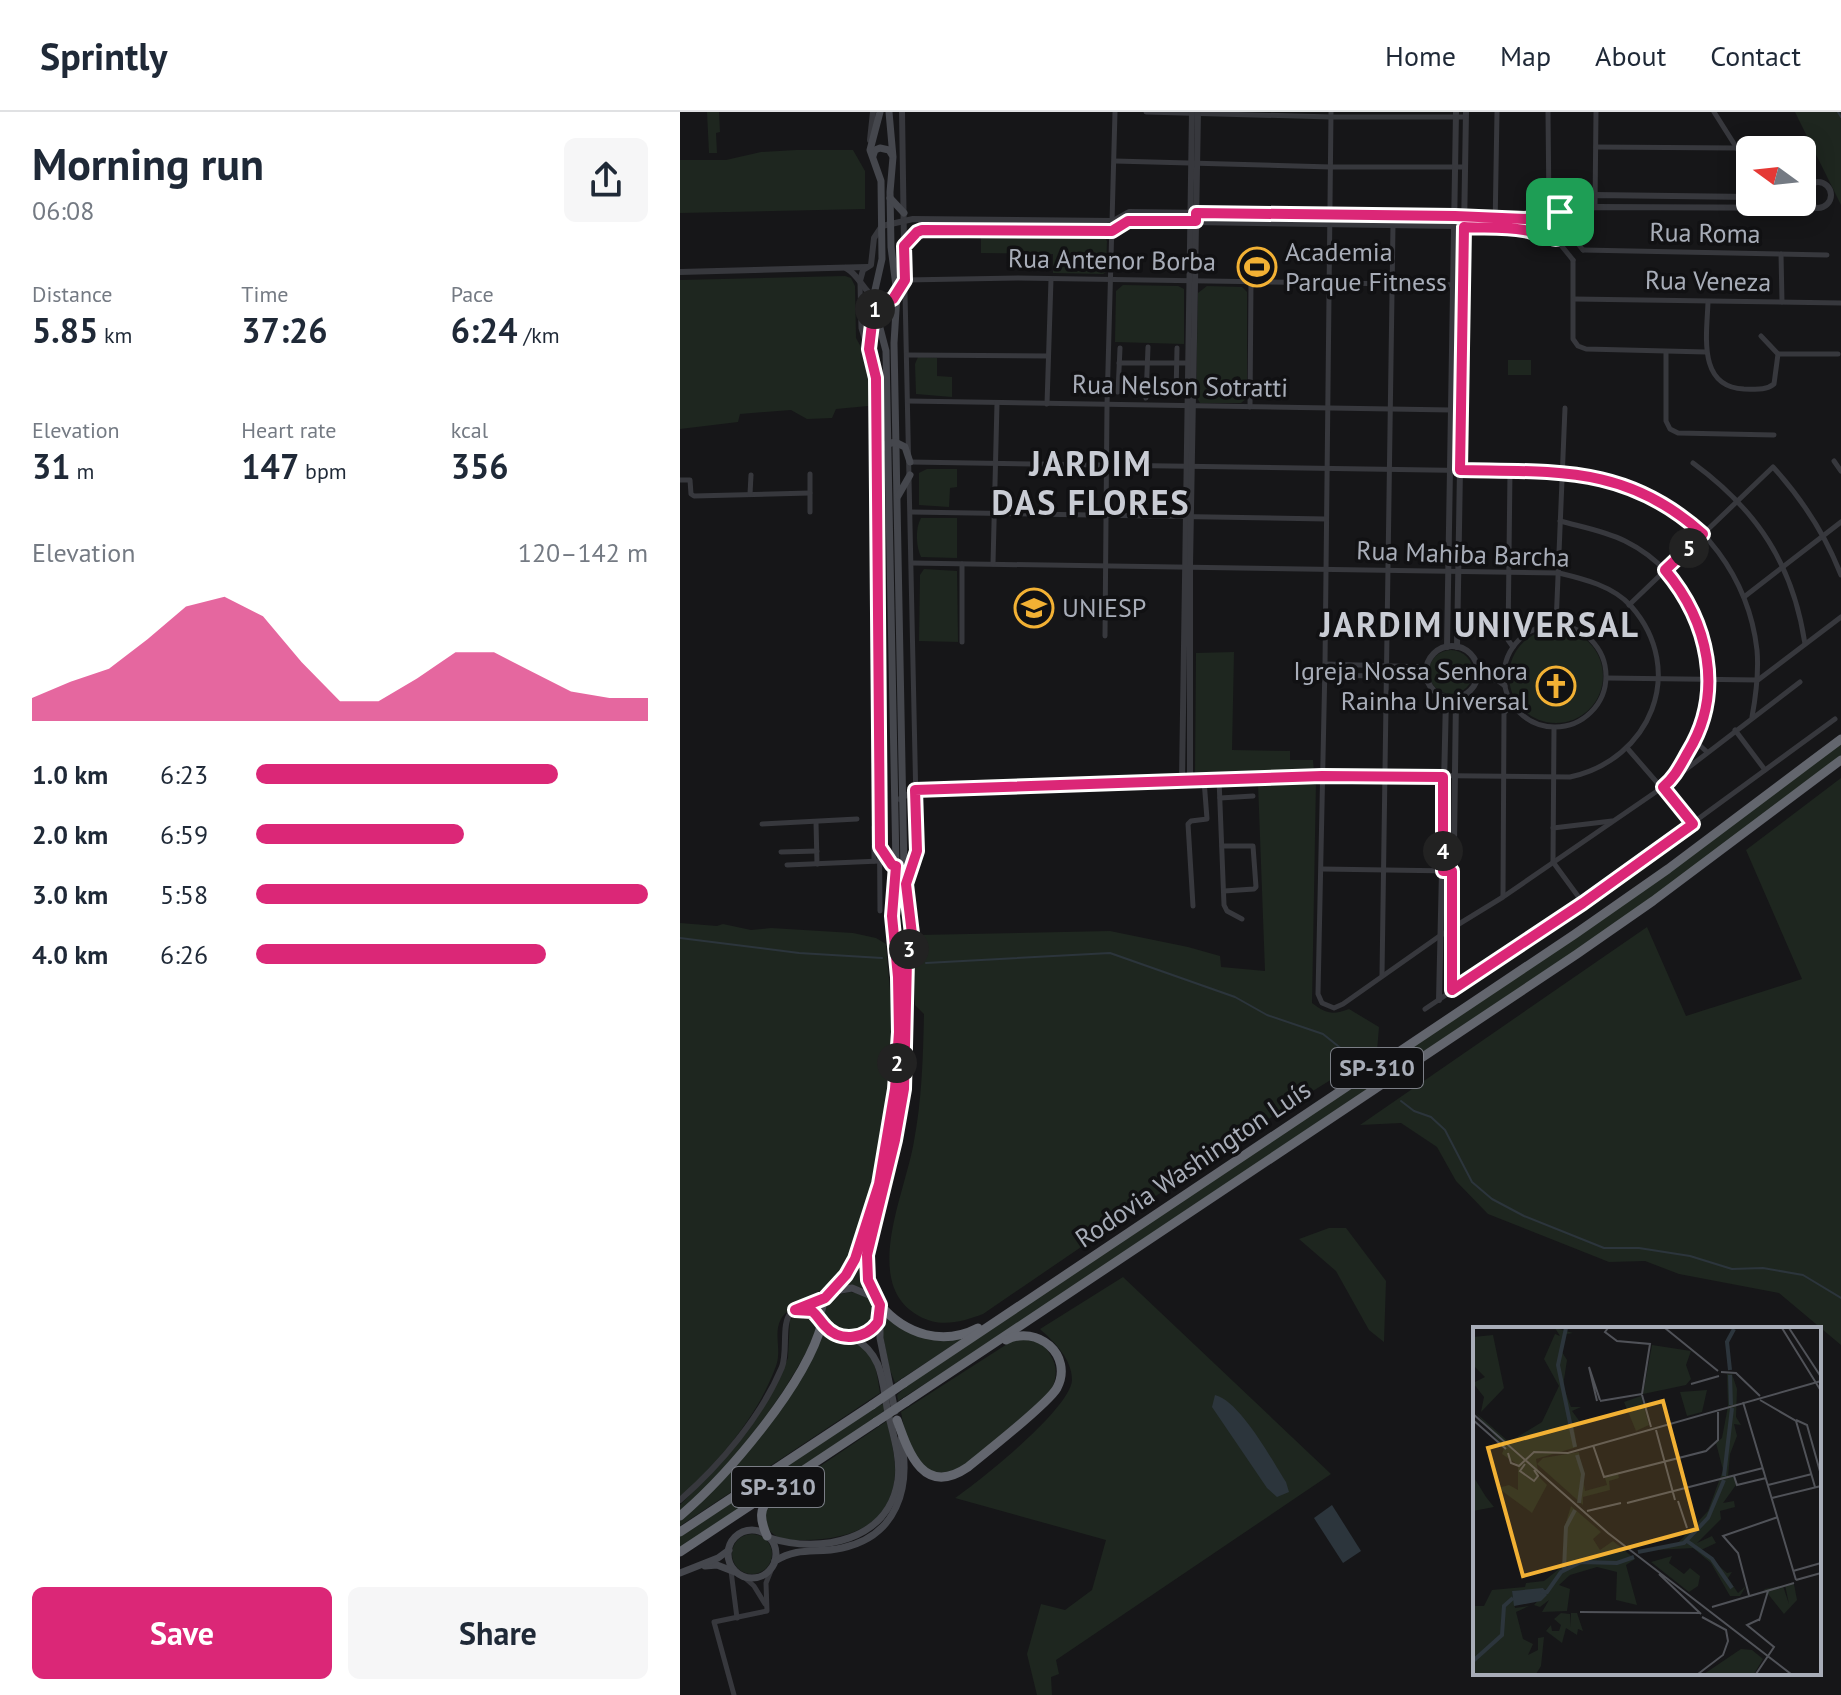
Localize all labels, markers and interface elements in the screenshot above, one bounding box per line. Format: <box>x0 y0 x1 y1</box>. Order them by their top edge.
text: Sprintly <box>40 31 168 80</box>
text: Home <box>1385 37 1456 74</box>
text: Map <box>1500 37 1551 74</box>
text: About <box>1595 37 1666 74</box>
text: Contact <box>1710 37 1801 74</box>
text: Morning run <box>32 135 264 192</box>
north arrow <box>1736 136 1816 216</box>
map controls <box>1736 136 1816 216</box>
button: share <box>564 138 648 222</box>
pin <box>1526 178 1594 246</box>
icon: arrive <box>1538 190 1582 234</box>
text: 06:08 <box>32 194 94 227</box>
street label: Rua Roma <box>1649 215 1761 250</box>
place label: Academia Parque Fitness <box>1285 235 1447 298</box>
street label: Rua Antenor Borba <box>1008 241 1216 278</box>
sports icon: Academia Parque Fitness <box>1236 246 1278 288</box>
street label: Rua Veneza <box>1645 263 1771 298</box>
text: Distance <box>32 280 113 308</box>
text: Time <box>241 280 288 308</box>
text: Pace <box>451 280 494 308</box>
pin: 1 <box>855 289 895 329</box>
text: 1 <box>869 295 881 323</box>
text: 5.85 <box>32 308 98 352</box>
text: 37:26 <box>241 308 328 352</box>
text: 6:24 <box>451 308 518 352</box>
text: km <box>98 321 132 349</box>
text: /km <box>518 321 560 349</box>
street label: Rua Nelson Sotratti <box>1072 367 1288 404</box>
text: Elevation <box>32 416 120 444</box>
text: Heart rate <box>241 416 336 444</box>
text: kcal <box>451 416 488 444</box>
district label: JARDIM DAS FLORES <box>992 441 1190 524</box>
text: 31 <box>32 444 71 488</box>
text: 147 <box>241 444 299 488</box>
text: 356 <box>451 444 509 488</box>
text: m <box>71 457 94 485</box>
text: bpm <box>299 457 347 485</box>
pin: 5 <box>1669 528 1709 568</box>
street label: Rua Mahiba Barcha <box>1356 533 1570 574</box>
text: 5 <box>1683 534 1695 562</box>
text: Elevation <box>32 536 136 569</box>
text: 120–142 m <box>518 536 648 569</box>
school or university icon: UNIESP <box>1013 587 1055 629</box>
place label: UNIESP <box>1062 591 1146 624</box>
district label: JARDIM UNIVERSAL <box>1319 602 1640 646</box>
place label: Igreja Nossa Senhora Rainha Universal <box>1293 654 1528 717</box>
church icon: Igreja Nossa Senhora Rainha Universal <box>1535 665 1577 707</box>
text: 1.0 km <box>32 758 108 791</box>
text: 6:23 <box>160 758 208 791</box>
text: 2.0 km <box>32 818 108 851</box>
text: 6:59 <box>160 818 208 851</box>
pin: 4 <box>1423 831 1463 871</box>
text: 4 <box>1437 837 1449 865</box>
text: 3.0 km <box>32 878 108 911</box>
text: 5:58 <box>160 878 208 911</box>
pin: 3 <box>889 929 929 969</box>
text: 3 <box>903 935 915 963</box>
text: 4.0 km <box>32 938 108 971</box>
text: 6:26 <box>160 938 208 971</box>
pin: 2 <box>877 1043 917 1083</box>
road number: SP-310 <box>1331 1048 1423 1088</box>
text: 2 <box>891 1049 903 1077</box>
street label: Rodovia Washington Luís <box>1069 1073 1317 1255</box>
inset map <box>1473 1327 1821 1675</box>
road number: SP-310 <box>732 1467 824 1507</box>
button: Save <box>32 1587 332 1679</box>
button: Share <box>348 1587 648 1679</box>

